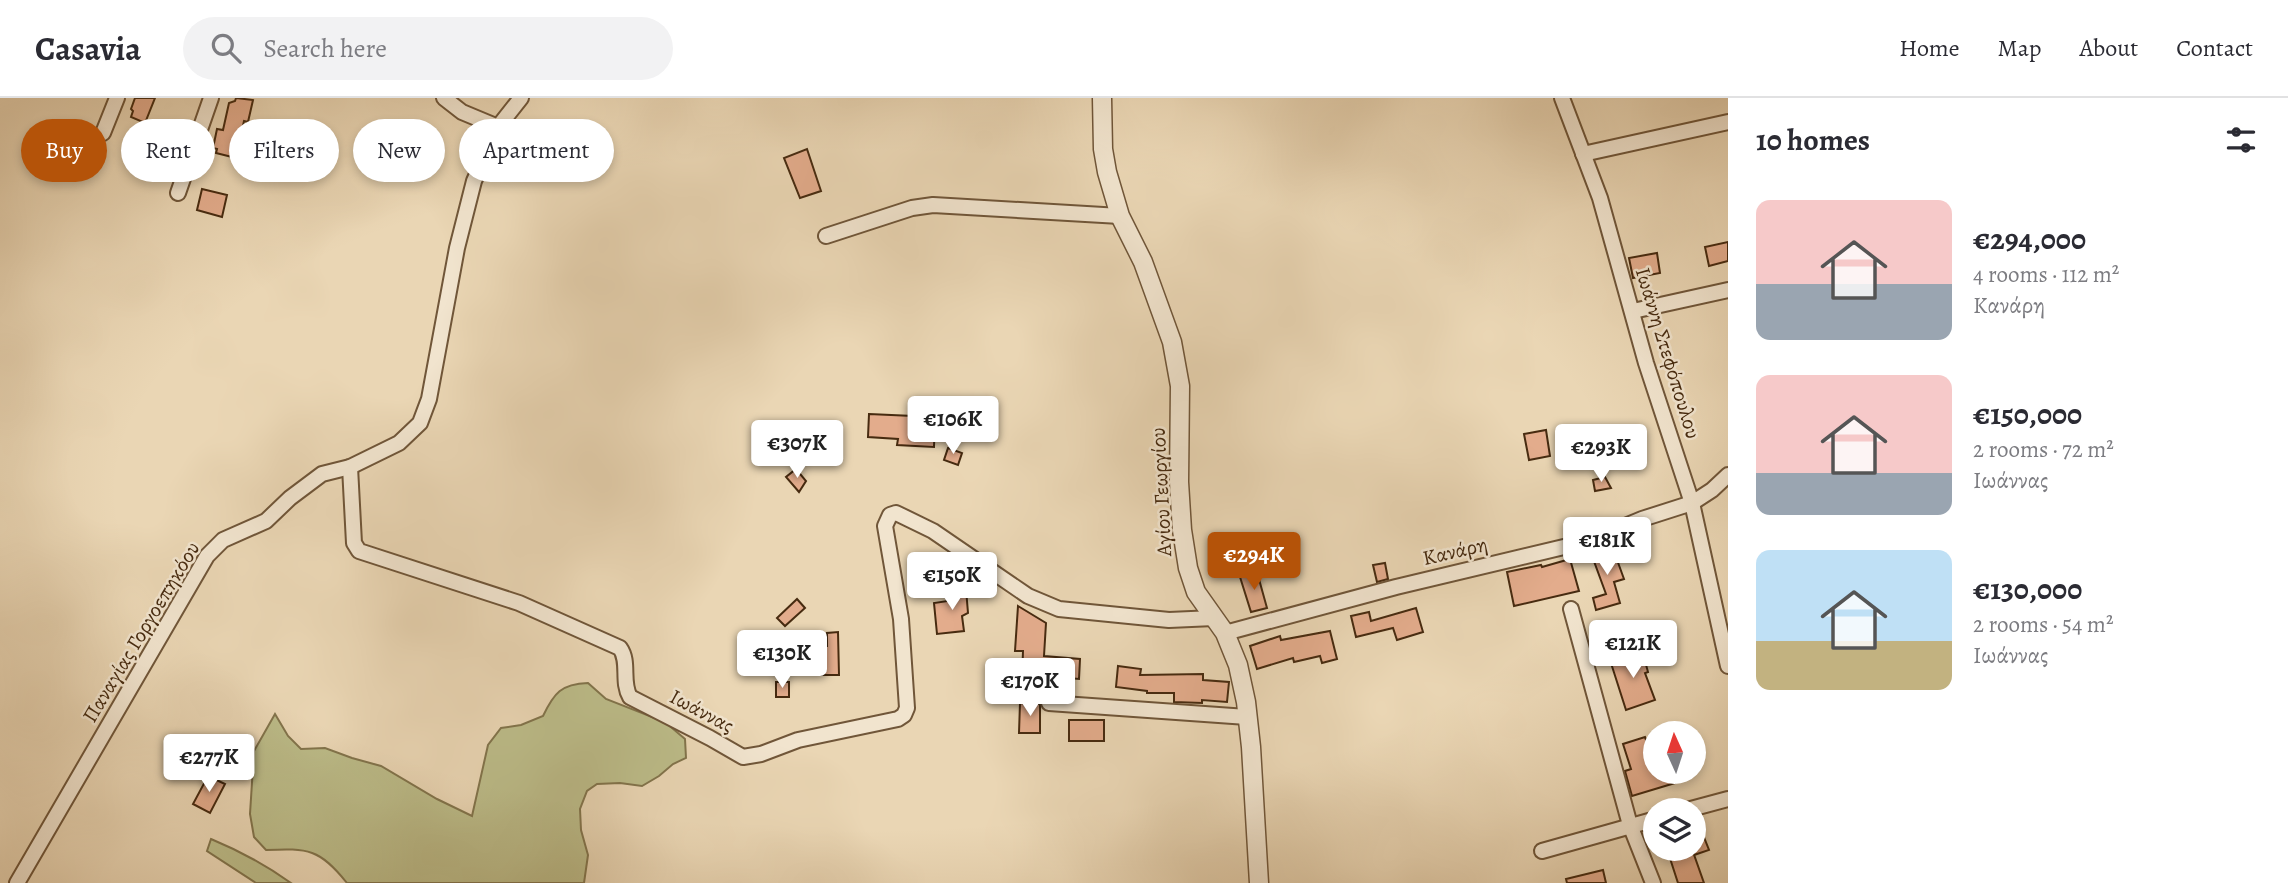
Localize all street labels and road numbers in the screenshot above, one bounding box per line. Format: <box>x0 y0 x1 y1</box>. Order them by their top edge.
street label: Ιωάννη Στεφόπουλου <box>1629 264 1707 442</box>
street label: Αγίου Γεωργίου <box>1144 427 1178 558</box>
street label: Κανάρη <box>1420 530 1490 572</box>
street label: Παναγίας Γοργοεπηκόου <box>76 536 206 728</box>
street label: Ιωάννας <box>665 682 739 740</box>

